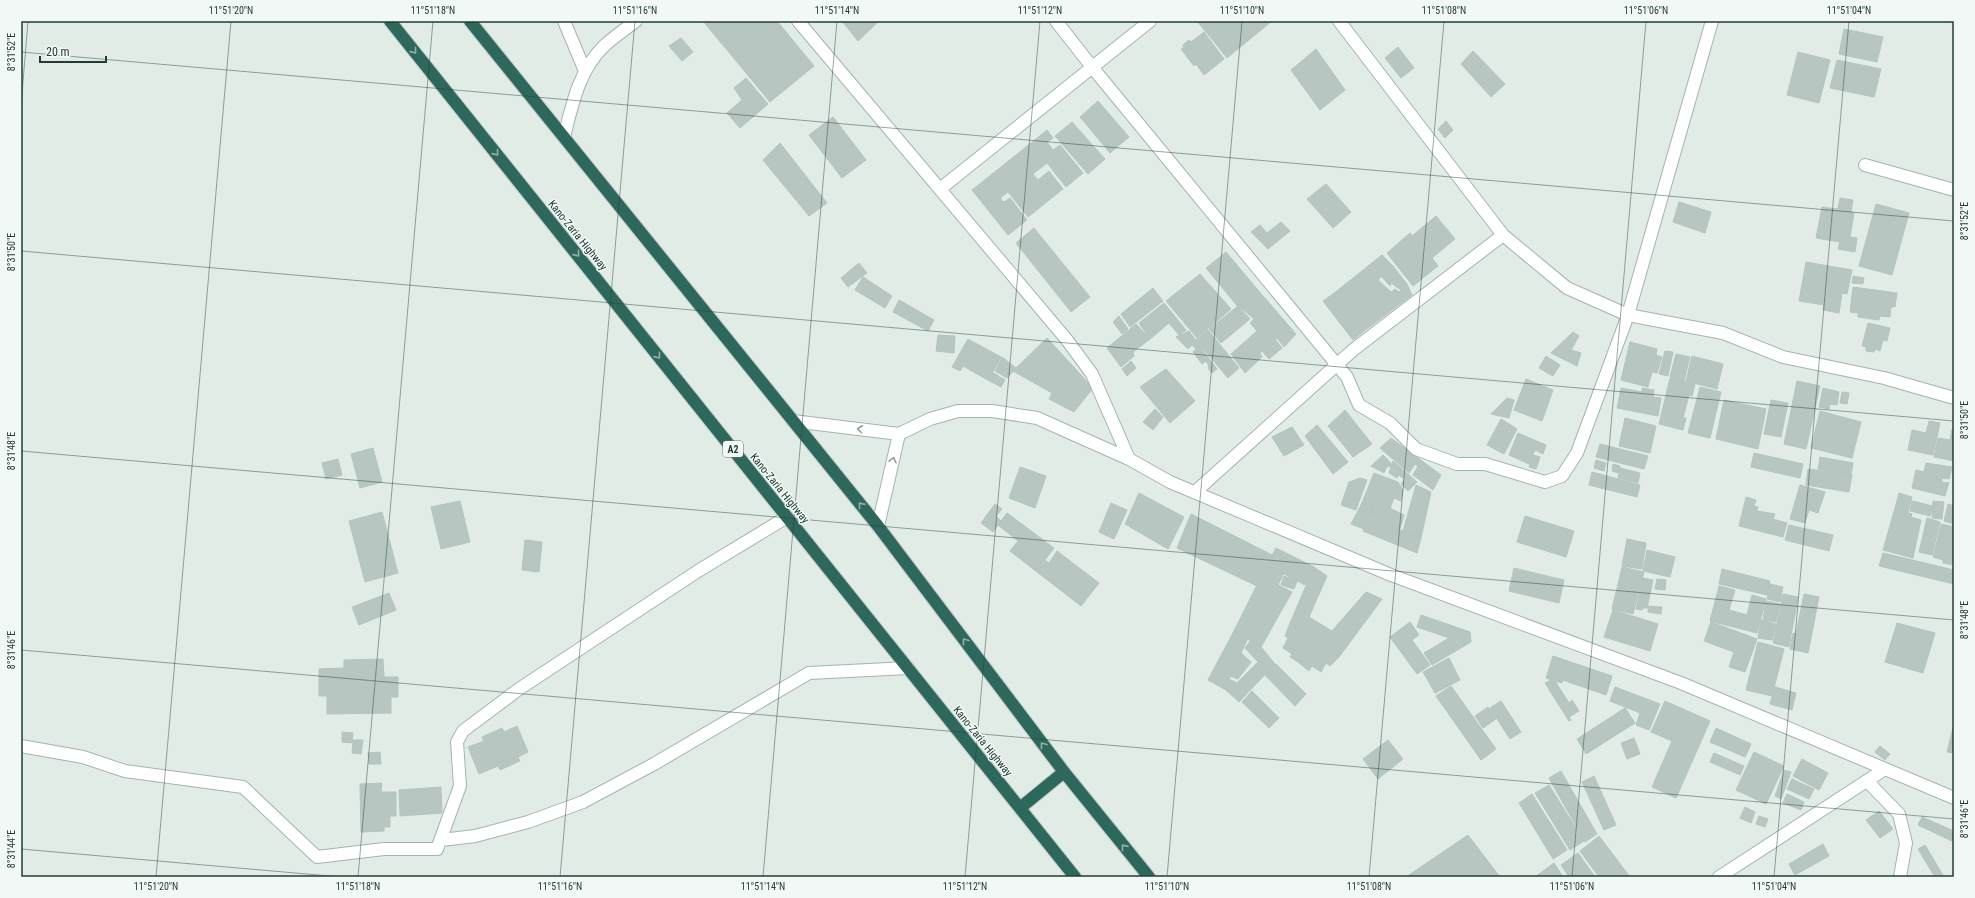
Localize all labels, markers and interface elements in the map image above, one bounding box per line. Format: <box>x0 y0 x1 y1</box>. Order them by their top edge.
text: 11°51'20"N <box>209 5 253 16</box>
text: 11°51'18"N <box>411 5 455 16</box>
text: 11°51'16"N <box>613 5 657 16</box>
text: 11°51'14"N <box>815 5 859 16</box>
text: 11°51'12"N <box>1018 5 1062 16</box>
text: 11°51'10"N <box>1220 5 1264 16</box>
text: 11°51'08"N <box>1422 5 1466 16</box>
text: 11°51'06"N <box>1624 5 1668 16</box>
text: 11°51'04"N <box>1827 5 1871 16</box>
text: 8°31'52"E <box>6 33 17 71</box>
scale bar <box>40 38 106 64</box>
text: 20 m <box>46 45 70 59</box>
one-way arrow <box>410 47 417 54</box>
one-way arrow <box>491 148 498 155</box>
street label: Kano-Zaria Highway <box>545 198 610 273</box>
text: 8°31'52"E <box>1959 202 1970 240</box>
text: 8°31'50"E <box>6 233 17 271</box>
one-way arrow <box>572 250 579 257</box>
one-way arrow <box>654 351 661 358</box>
text: 8°31'50"E <box>1959 401 1970 439</box>
one-way arrow <box>857 425 864 434</box>
text: 8°31'48"E <box>6 432 17 470</box>
road number: A2 <box>723 441 743 457</box>
street label: Kano-Zaria Highway <box>747 451 812 526</box>
one-way arrow <box>888 457 897 464</box>
one-way arrow <box>858 502 865 509</box>
text: 8°31'48"E <box>1959 601 1970 639</box>
text: 8°31'46"E <box>6 631 17 669</box>
one-way arrow <box>963 639 970 646</box>
street label: Kano-Zaria Highway <box>950 704 1015 779</box>
one-way arrow <box>1041 743 1048 750</box>
text: 8°31'46"E <box>1959 800 1970 838</box>
text: 8°31'44"E <box>6 830 17 868</box>
one-way arrow <box>1122 844 1129 851</box>
text: 11°51'20"N <box>134 881 178 892</box>
text: 11°51'18"N <box>336 881 380 892</box>
text: 11°51'16"N <box>538 881 582 892</box>
text: 11°51'14"N <box>741 881 785 892</box>
text: 11°51'12"N <box>943 881 987 892</box>
text: 11°51'10"N <box>1145 881 1189 892</box>
text: 11°51'08"N <box>1347 881 1391 892</box>
text: 11°51'06"N <box>1550 881 1594 892</box>
text: 11°51'04"N <box>1752 881 1796 892</box>

